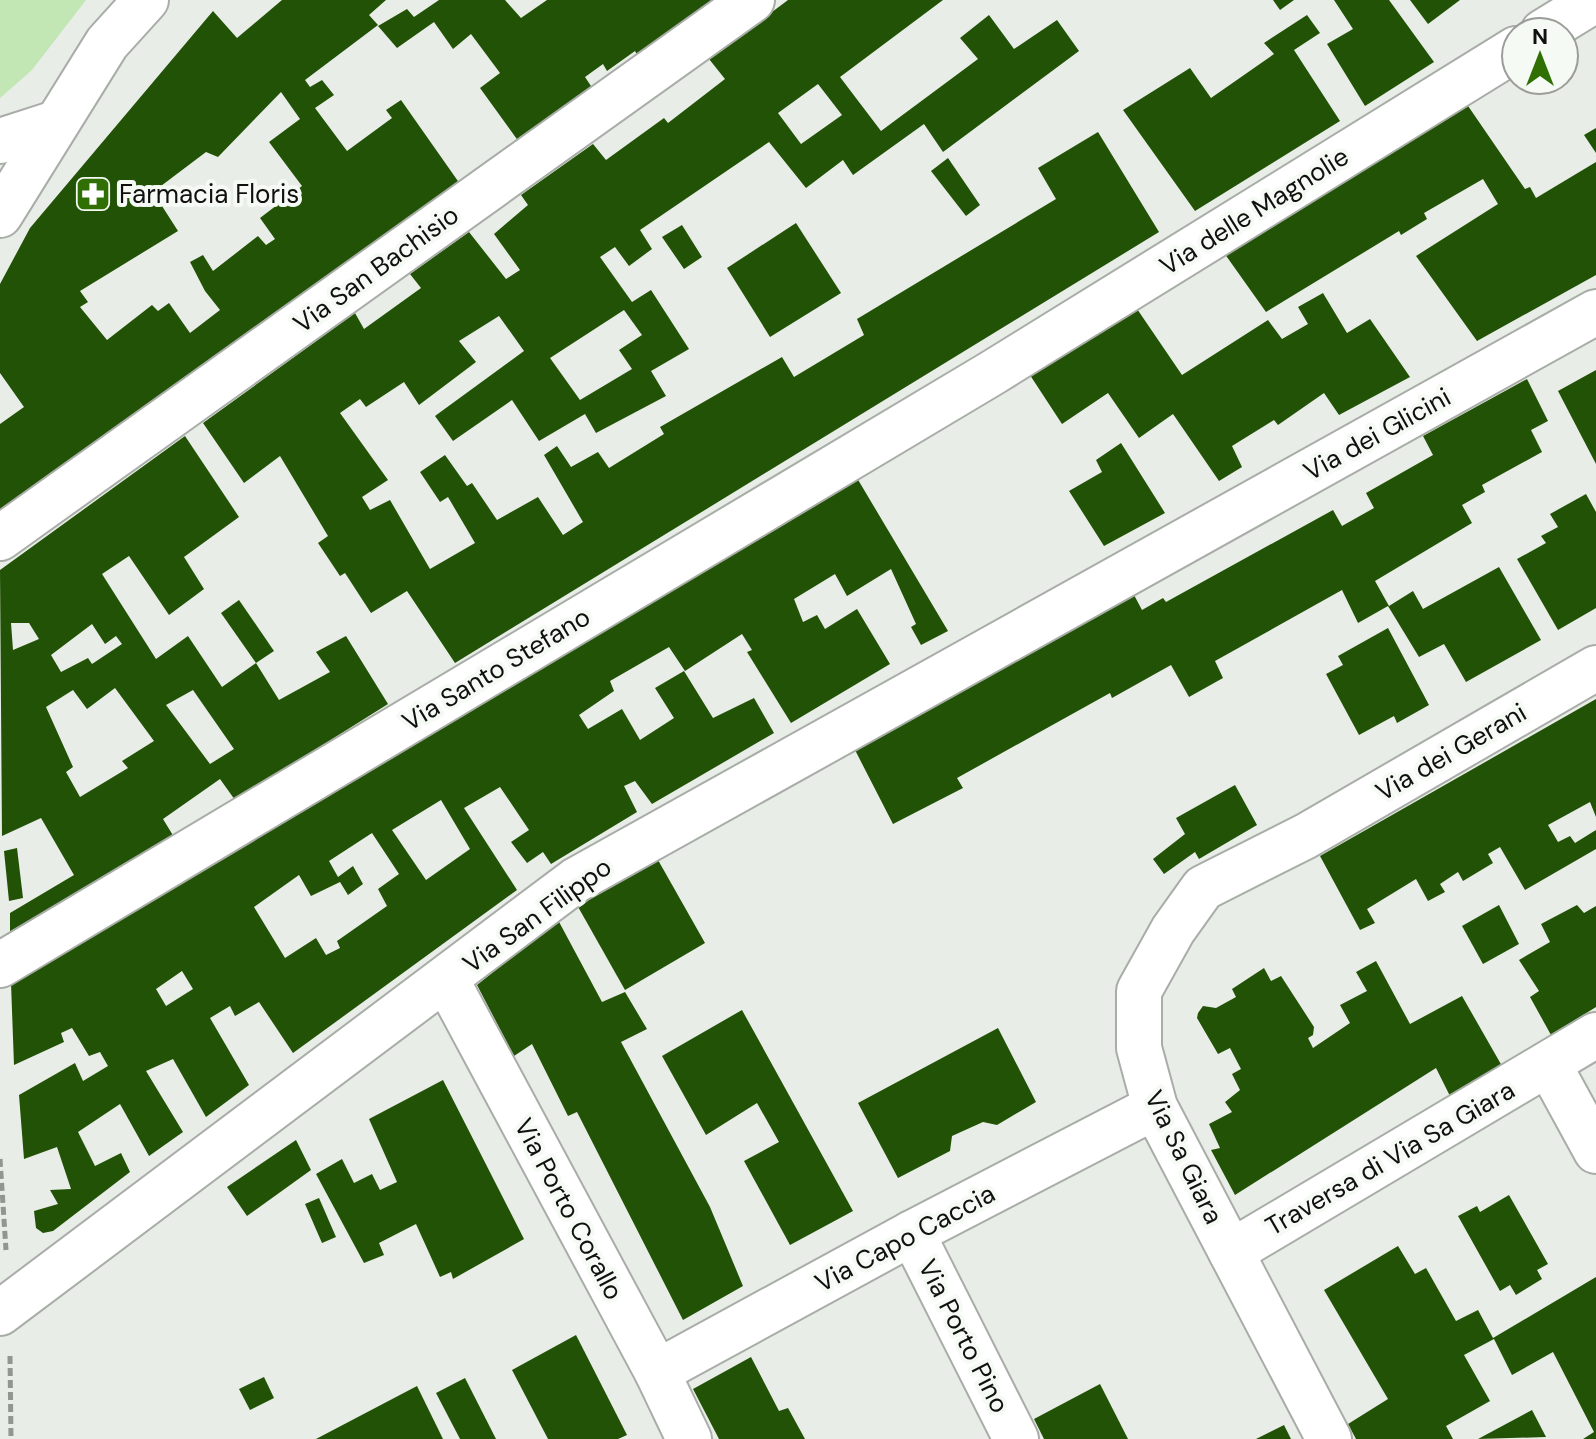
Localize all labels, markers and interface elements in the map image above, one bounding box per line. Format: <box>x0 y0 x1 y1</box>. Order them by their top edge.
north arrow <box>1500 16 1580 96</box>
text: N <box>1532 22 1548 51</box>
street label: Via delle Magnolie <box>1153 139 1355 283</box>
pharmacy icon: Farmacia Floris <box>74 175 112 213</box>
place label: Farmacia Floris <box>119 177 299 211</box>
street label: Via San Bachisio <box>287 198 465 340</box>
street label: Via dei Glicini <box>1297 380 1457 488</box>
street label: Via Santo Stefano <box>396 599 596 739</box>
street label: Via dei Gerani <box>1370 695 1532 809</box>
street label: Via San Filippo <box>456 850 618 980</box>
street label: Traversa di Via Sa Giara <box>1259 1073 1521 1243</box>
street label: Via Sa Giara <box>1137 1085 1231 1229</box>
street label: Via Porto Corallo <box>507 1112 631 1306</box>
street label: Via Capo Caccia <box>809 1176 1001 1300</box>
street label: Via Porto Pino <box>911 1253 1017 1419</box>

